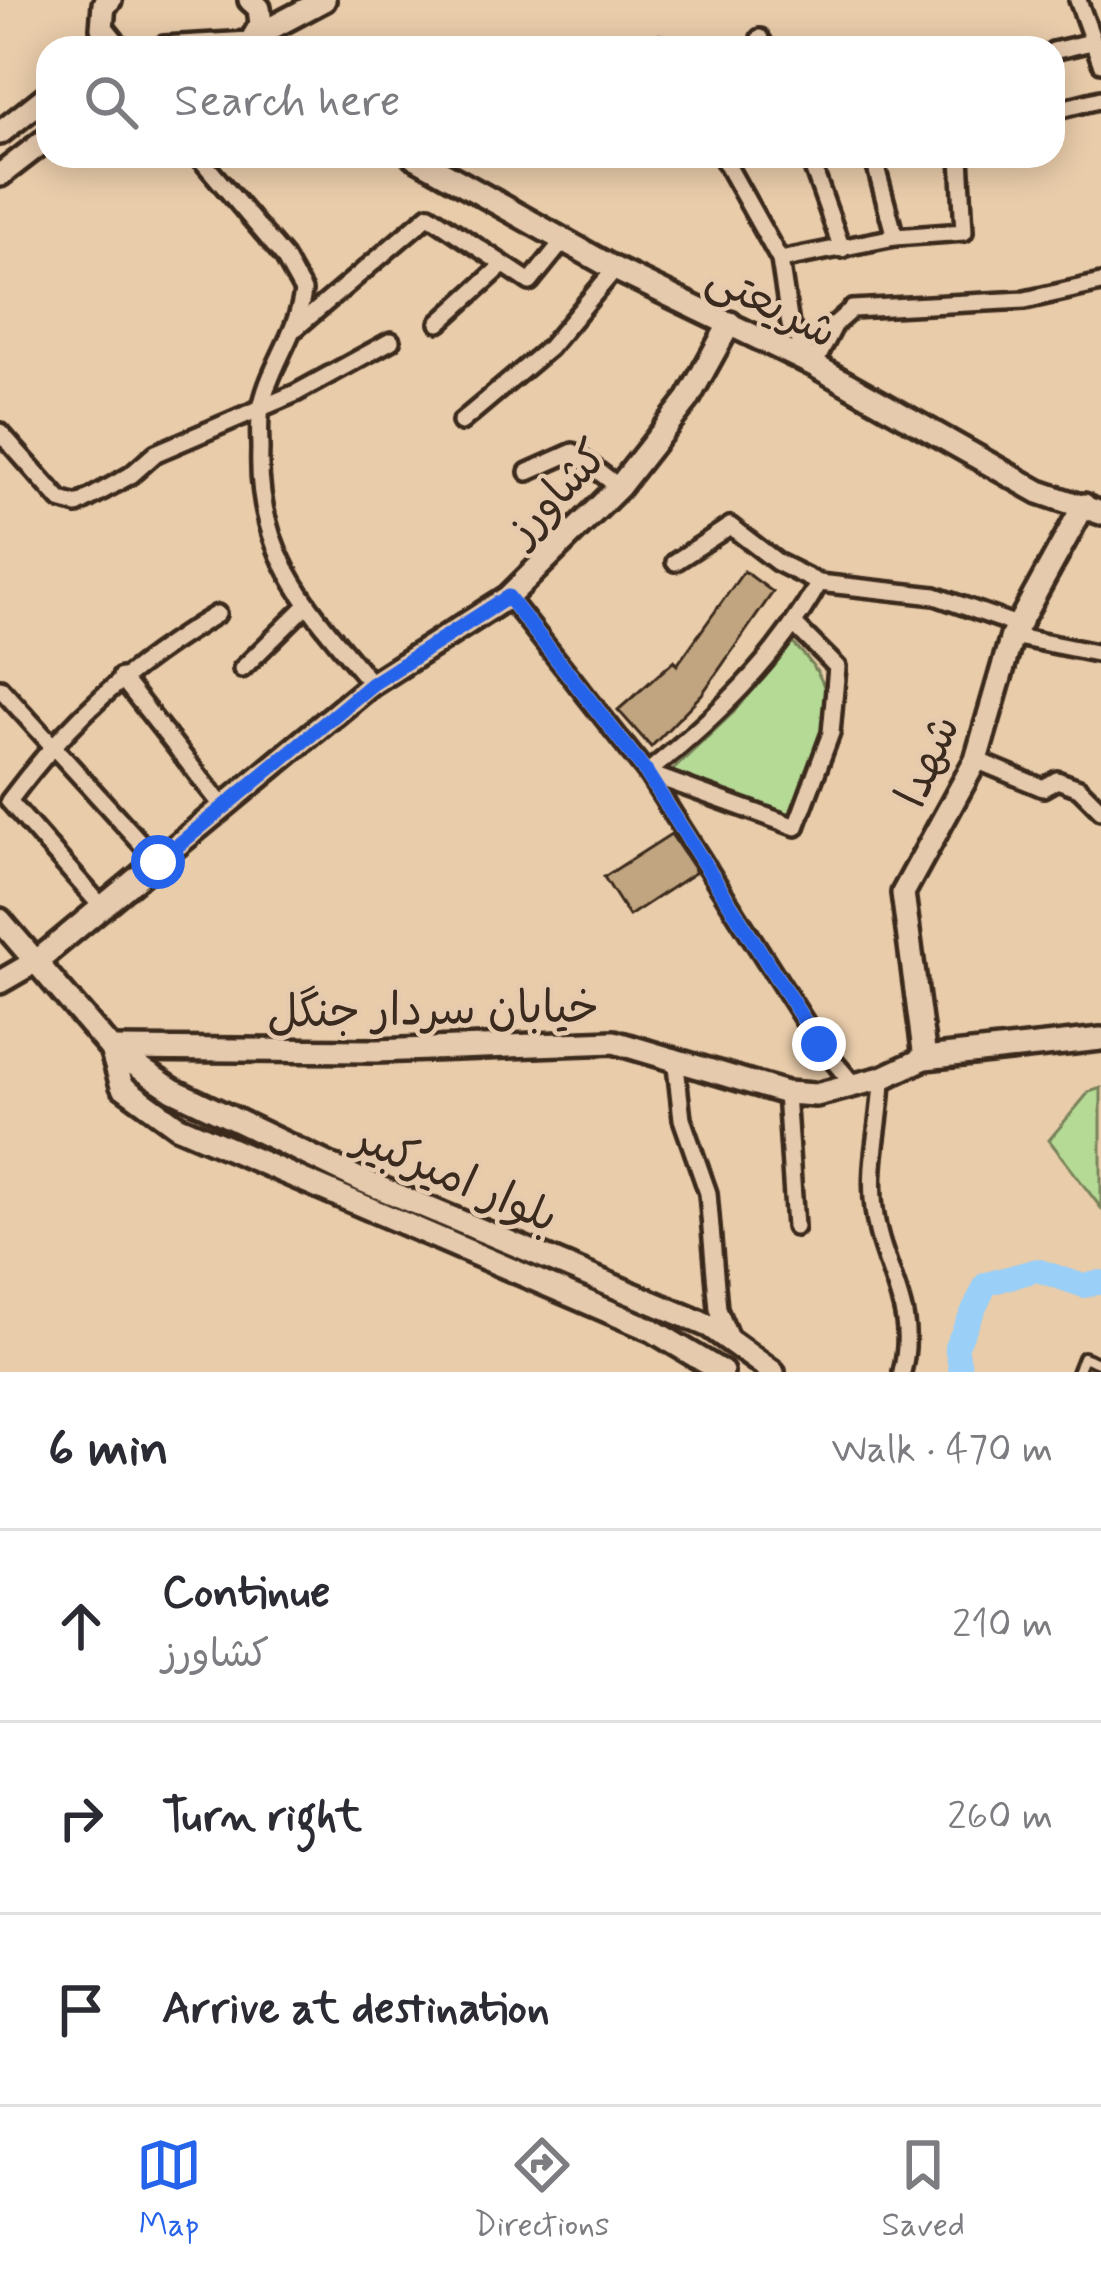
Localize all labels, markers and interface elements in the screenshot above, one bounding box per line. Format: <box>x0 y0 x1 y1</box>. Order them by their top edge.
search box <box>36 36 1065 168</box>
icon: search <box>78 69 144 135</box>
text: Search here <box>174 73 401 132</box>
street label: شریعتی <box>696 248 846 364</box>
street label: کشاورز <box>492 428 623 561</box>
street label: شهدا <box>883 706 975 817</box>
route start <box>131 835 185 889</box>
street label: خیابان سردار جنگل <box>267 979 600 1044</box>
route end <box>792 1017 846 1071</box>
street label: بلوار امیرکبیر <box>342 1109 566 1248</box>
text: 6 min <box>48 1417 169 1483</box>
text: Walk · 470 m <box>831 1425 1053 1476</box>
text: Continue <box>162 1564 330 1623</box>
icon: ahead <box>48 1593 114 1659</box>
text: 210 m <box>952 1600 1053 1651</box>
text: کشاورز <box>162 1630 269 1681</box>
icon: right <box>48 1785 114 1851</box>
text: Turn right <box>162 1788 362 1847</box>
text: 260 m <box>947 1792 1053 1843</box>
icon: arrive <box>48 1977 114 2043</box>
text: Arrive at destination <box>162 1980 550 2039</box>
tab: Map <box>136 2132 202 2248</box>
tab: Directions <box>474 2132 610 2248</box>
tab: Saved <box>882 2132 965 2248</box>

